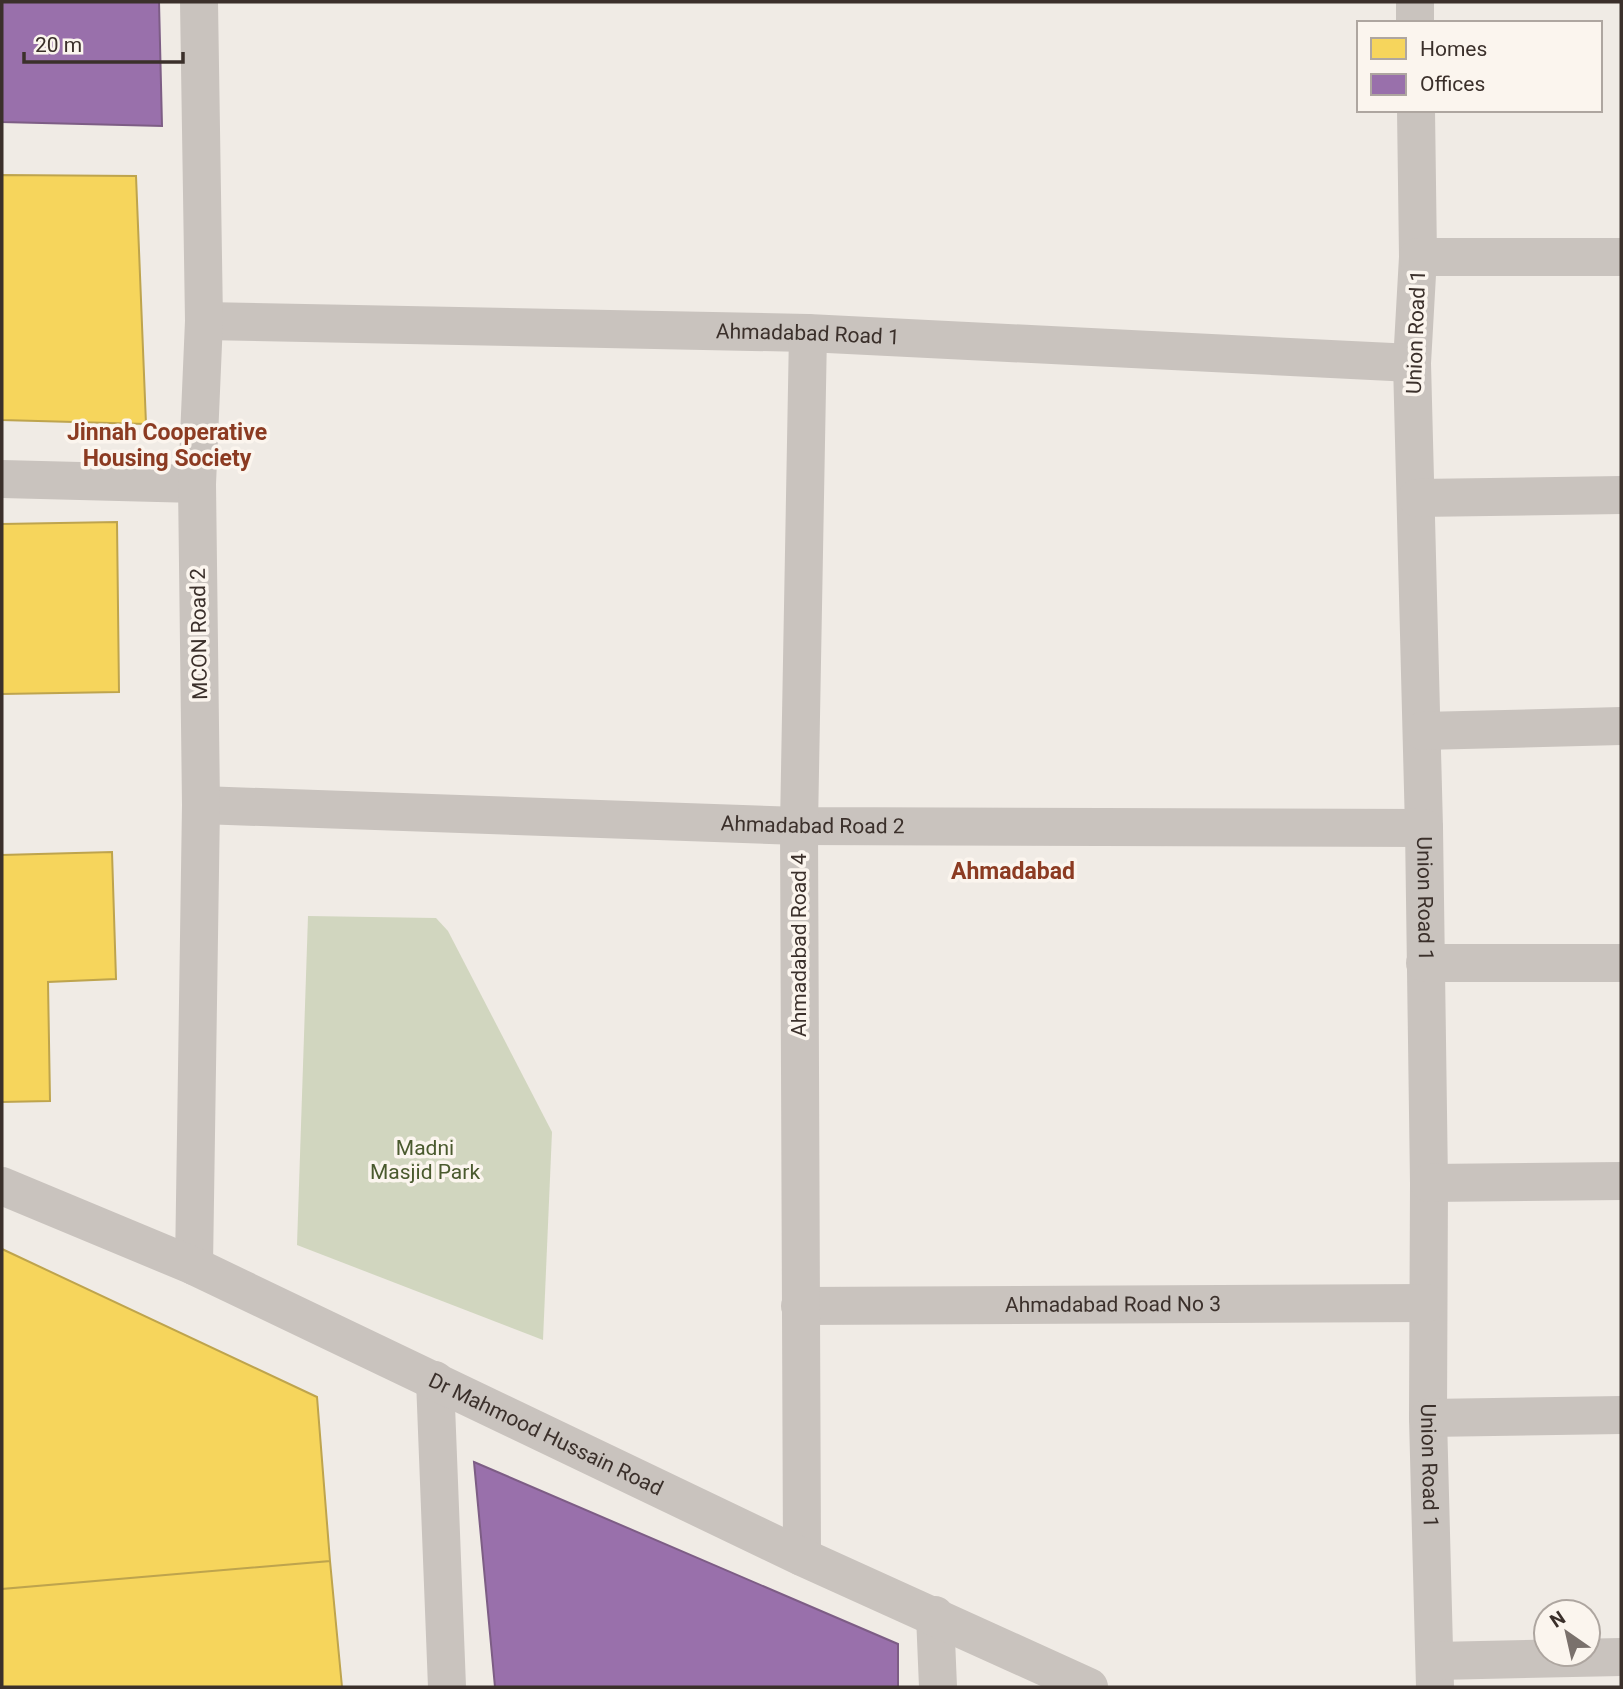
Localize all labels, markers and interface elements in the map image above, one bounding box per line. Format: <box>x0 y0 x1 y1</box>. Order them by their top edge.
scale bar <box>24 21 184 65</box>
legend <box>1357 21 1602 112</box>
text: 20 m <box>35 33 82 57</box>
text: Homes <box>1420 37 1487 61</box>
text: Offices <box>1420 72 1485 96</box>
street label: Union Road 1 <box>1402 269 1430 395</box>
street label: Ahmadabad Road 1 <box>716 319 900 350</box>
district label: Jinnah Cooperative Housing Society <box>67 419 267 472</box>
street label: MCON Road 2 <box>186 568 212 700</box>
street label: Ahmadabad Road 2 <box>720 811 905 838</box>
street label: Union Road 1 <box>1412 836 1438 961</box>
street label: Ahmadabad Road 4 <box>787 853 811 1037</box>
district label: Ahmadabad <box>951 858 1075 885</box>
park label: Madni Masjid Park <box>370 1136 480 1184</box>
street label: Ahmadabad Road No 3 <box>1005 1292 1221 1317</box>
street label: Dr Mahmood Hussain Road <box>425 1368 667 1501</box>
street label: Union Road 1 <box>1416 1403 1443 1528</box>
north arrow <box>1532 1598 1602 1668</box>
text: N <box>1546 1606 1570 1633</box>

